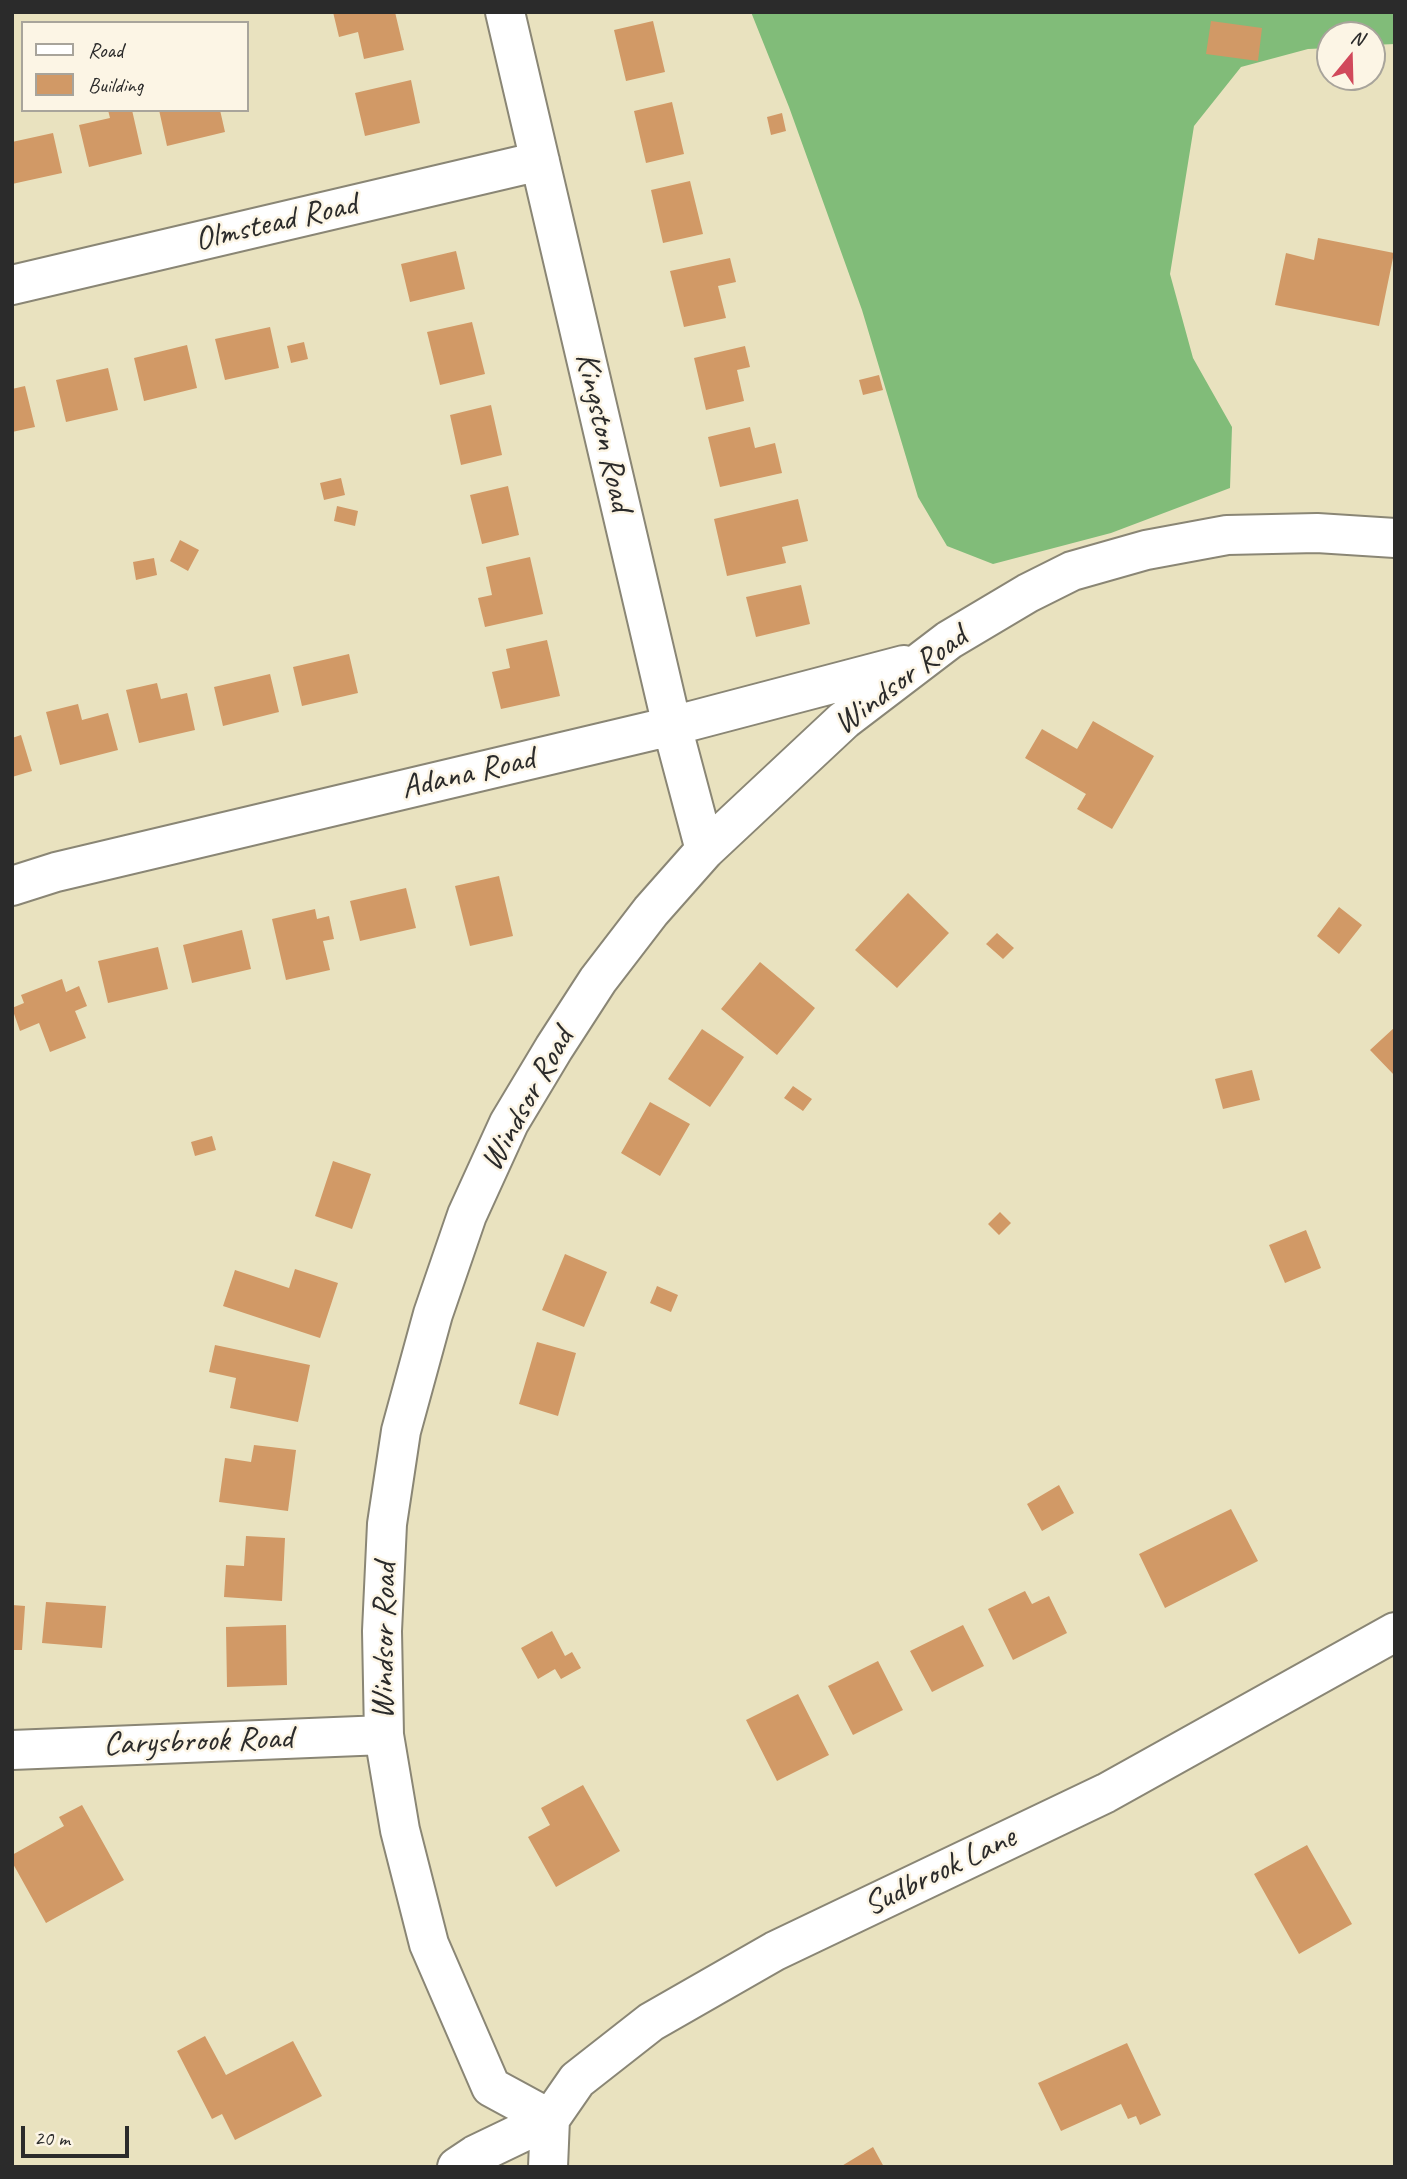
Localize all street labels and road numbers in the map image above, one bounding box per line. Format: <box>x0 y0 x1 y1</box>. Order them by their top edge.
street label: Olmstead Road <box>191 185 361 261</box>
street label: Kingston Road <box>566 349 640 515</box>
street label: Windsor Road <box>826 618 976 744</box>
street label: Adana Road <box>398 739 538 809</box>
street label: Windsor Road <box>473 1022 583 1178</box>
street label: Windsor Road <box>364 1562 406 1720</box>
street label: Carysbrook Road <box>103 1719 293 1765</box>
street label: Sudbrook Lane <box>858 1818 1022 1926</box>

